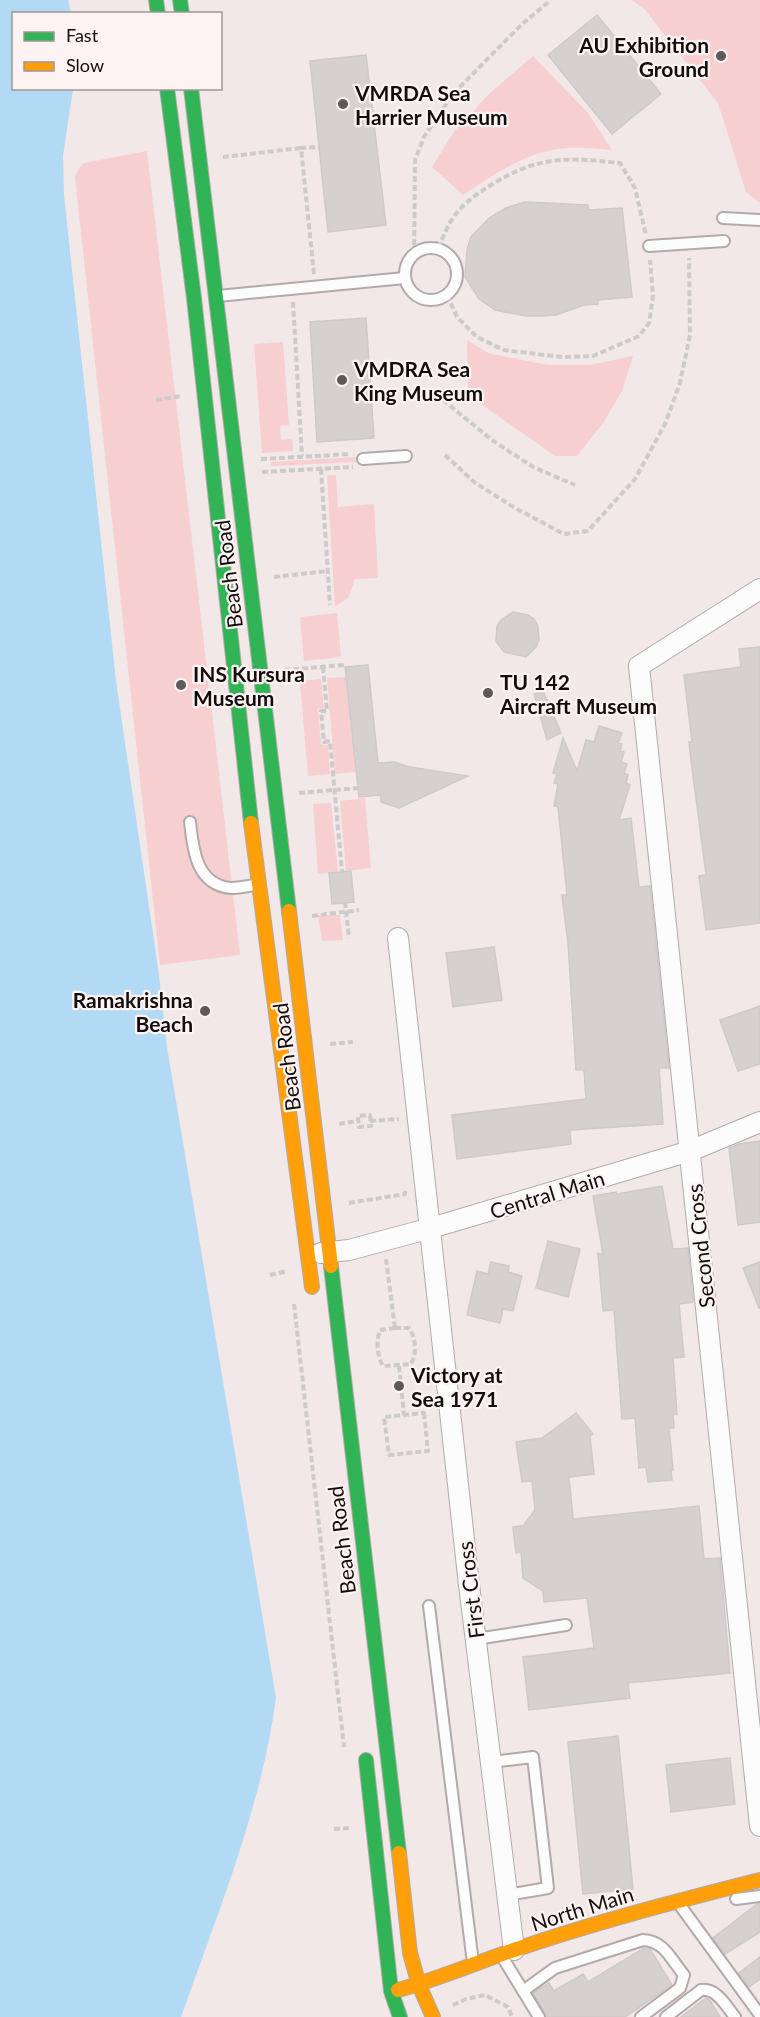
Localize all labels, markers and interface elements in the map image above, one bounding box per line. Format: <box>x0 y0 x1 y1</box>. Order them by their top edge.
legend <box>12 12 222 90</box>
text: Fast <box>66 24 99 46</box>
place label: AU Exhibition Ground <box>578 32 709 81</box>
marker: AU Exhibition Ground <box>714 49 728 63</box>
text: Slow <box>66 54 104 76</box>
place label: VMRDA Sea Harrier Museum <box>354 80 508 129</box>
marker: VMRDA Sea Harrier Museum <box>336 97 350 111</box>
place label: VMDRA Sea King Museum <box>353 356 483 405</box>
marker: VMDRA Sea King Museum <box>335 373 349 387</box>
street label: Beach Road <box>209 519 247 629</box>
place label: INS Kursura Museum <box>193 661 305 710</box>
place label: TU 142 Aircraft Museum <box>499 669 657 718</box>
marker: INS Kursura Museum <box>174 678 188 692</box>
marker: TU 142 Aircraft Museum <box>481 686 495 700</box>
place label: Ramakrishna Beach <box>73 987 193 1036</box>
street label: Beach Road <box>267 1002 305 1112</box>
marker: Ramakrishna Beach <box>198 1004 212 1018</box>
street label: Central Main <box>487 1165 607 1223</box>
street label: Second Cross <box>681 1183 719 1309</box>
place label: Victory at Sea 1971 <box>410 1362 503 1411</box>
marker: Victory at Sea 1971 <box>392 1379 406 1393</box>
street label: Beach Road <box>322 1485 360 1595</box>
street label: First Cross <box>452 1540 488 1640</box>
street label: North Main <box>528 1881 636 1935</box>

